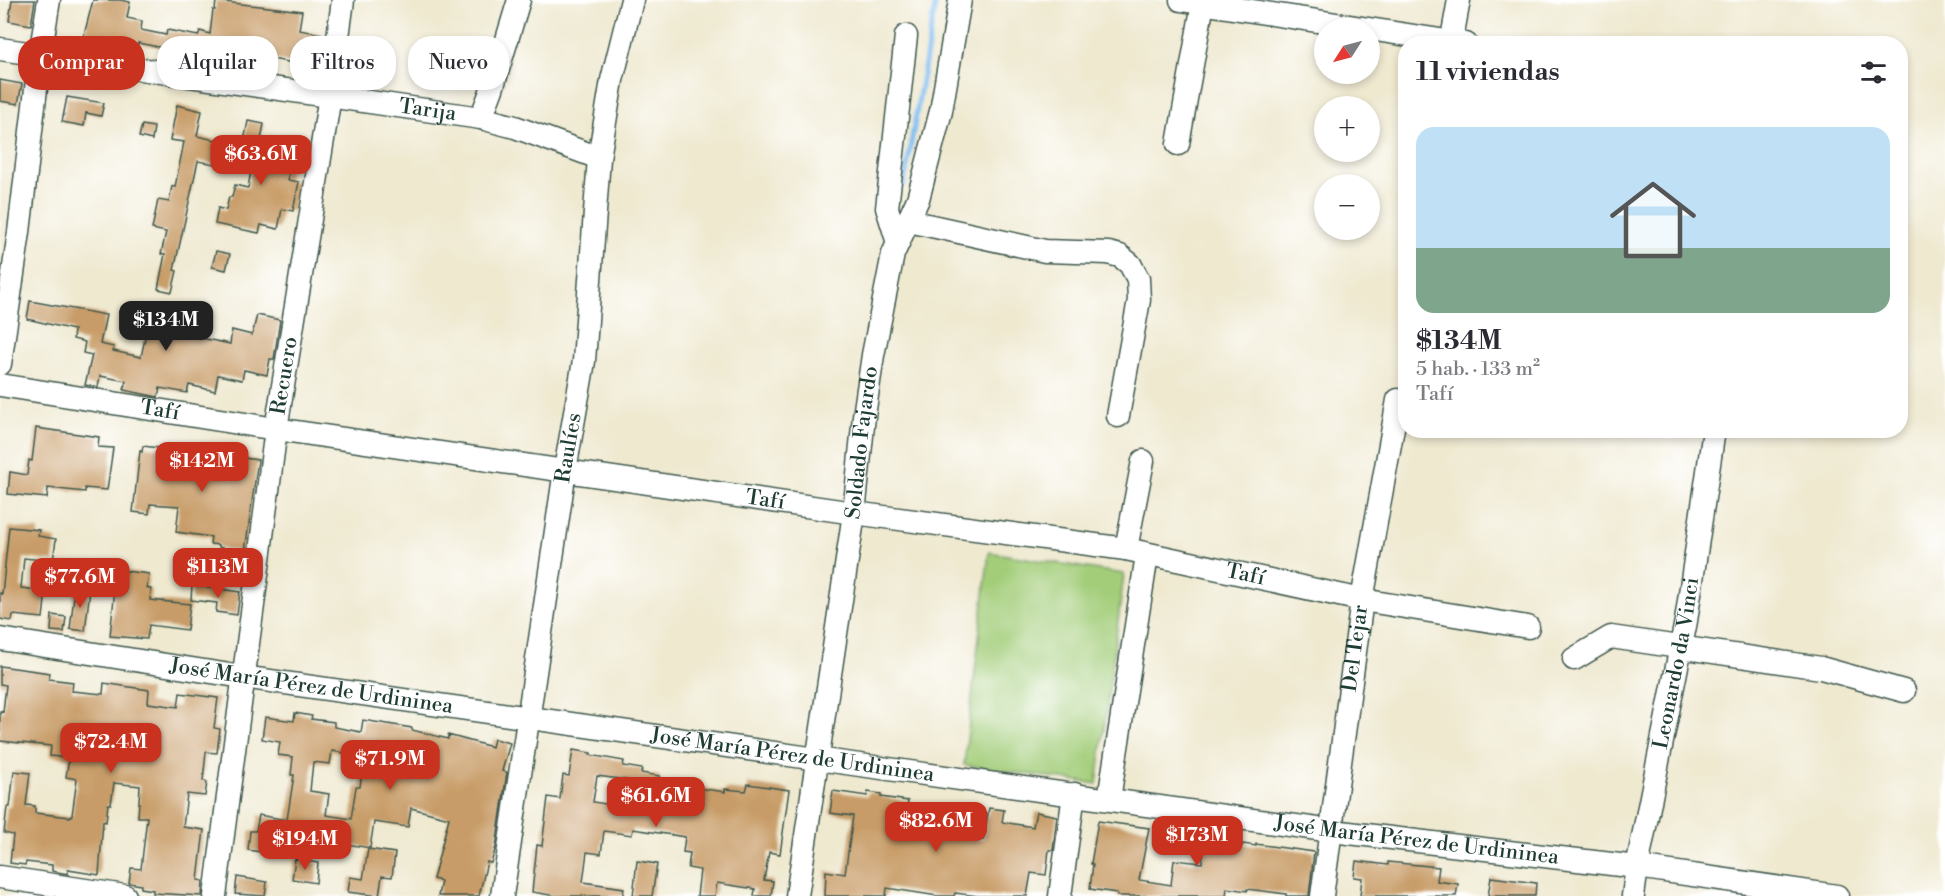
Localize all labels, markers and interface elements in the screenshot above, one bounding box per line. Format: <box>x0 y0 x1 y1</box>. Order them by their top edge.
north arrow <box>1314 18 1380 84</box>
map controls <box>1314 18 1380 240</box>
chip: Comprar <box>18 36 145 90</box>
chip: Alquilar <box>157 36 278 90</box>
chip: Filtros <box>290 36 396 90</box>
chip: Nuevo <box>408 36 509 90</box>
text: 11 viviendas <box>1416 56 1560 88</box>
icon: filters <box>1857 56 1890 89</box>
street label: Tarija <box>397 93 458 127</box>
button: + <box>1314 96 1380 162</box>
pin: $63.6M <box>212 135 310 186</box>
text: $63.6M <box>224 142 298 167</box>
icon: home <box>1599 166 1707 274</box>
button: − <box>1314 174 1380 240</box>
pin: $134M <box>124 301 208 352</box>
text: $134M <box>133 308 199 333</box>
text: $134M <box>1416 325 1502 357</box>
street label: Recuero <box>266 335 304 417</box>
text: 5 hab. · 133 m² <box>1416 357 1540 382</box>
street label: Soldado Fajardo <box>840 364 884 521</box>
text: Tafí <box>1416 382 1453 407</box>
street label: Tafí <box>139 395 182 427</box>
street label: Raulíes <box>550 411 588 485</box>
pin: $142M <box>160 442 244 493</box>
text: $142M <box>169 449 235 474</box>
street label: Tafí <box>744 484 788 516</box>
pin: $113M <box>176 548 260 599</box>
text: $113M <box>187 555 249 580</box>
pin: $77.6M <box>31 558 129 609</box>
street label: Tafí <box>1223 558 1268 592</box>
text: $77.6M <box>45 565 115 590</box>
street label: Leonardo da Vinci <box>1648 576 1705 751</box>
street label: Del Tejar <box>1337 603 1374 693</box>
street label: José María Pérez de Urdininea <box>167 653 455 720</box>
street label: José María Pérez de Urdininea <box>648 722 936 788</box>
pin: $72.4M <box>62 723 160 774</box>
text: $72.4M <box>74 730 148 755</box>
pin: $71.9M <box>341 740 439 791</box>
text: $71.9M <box>355 747 425 772</box>
pin: $61.6M <box>607 777 705 828</box>
text: $61.6M <box>621 784 691 809</box>
pin: $82.6M <box>887 802 985 853</box>
text: $82.6M <box>899 809 973 834</box>
street label: José María Pérez de Urdininea <box>1272 810 1561 871</box>
pin: $173M <box>1155 816 1239 867</box>
pin: $194M <box>263 820 347 871</box>
text: $173M <box>1166 823 1228 848</box>
text: $194M <box>272 827 338 852</box>

